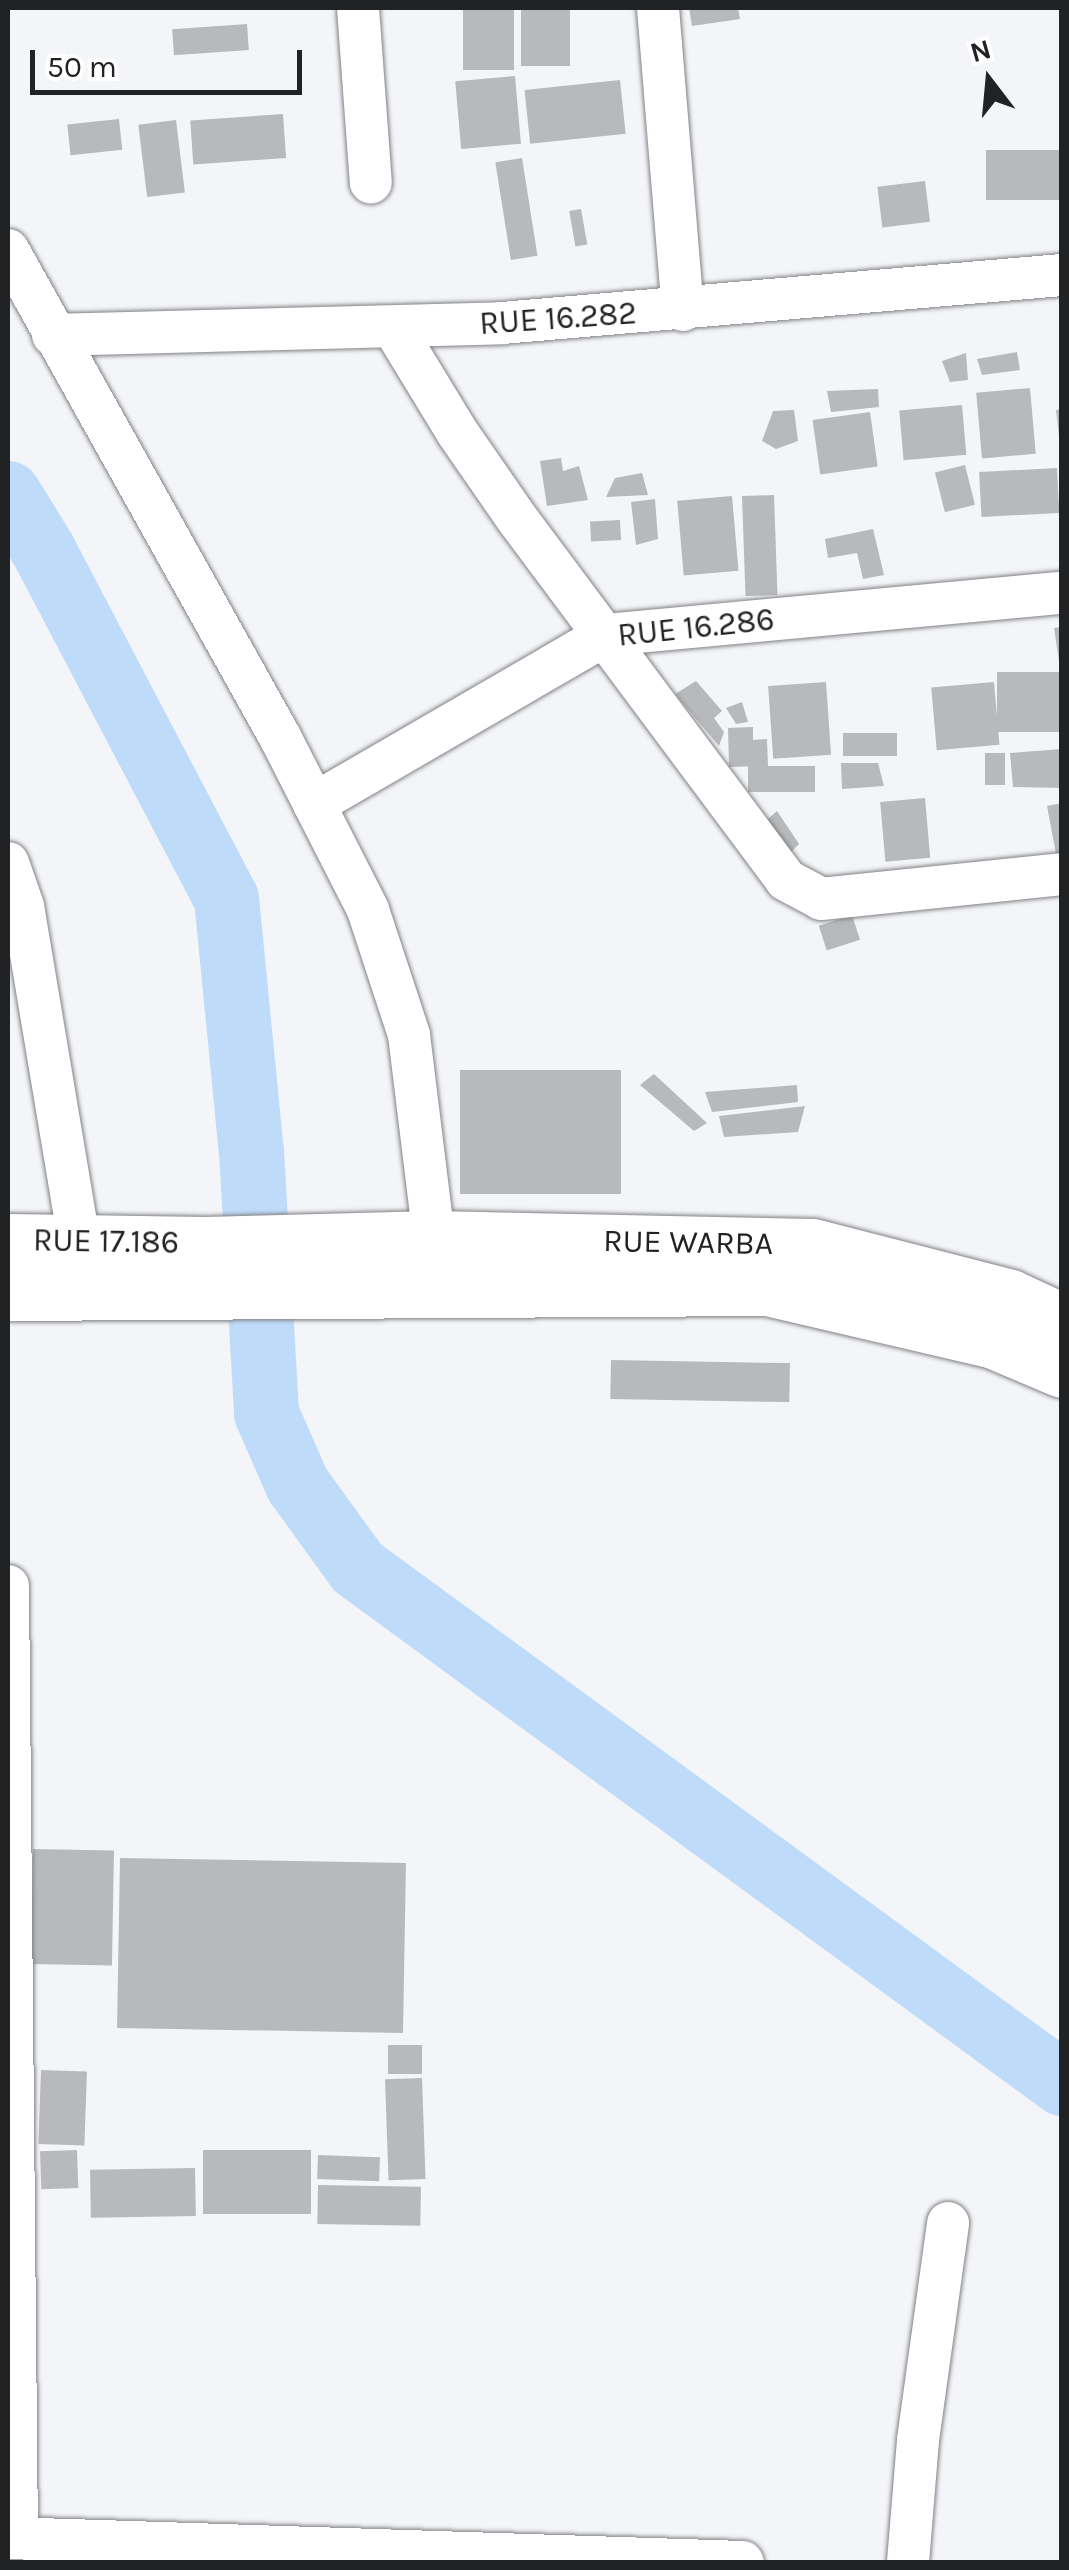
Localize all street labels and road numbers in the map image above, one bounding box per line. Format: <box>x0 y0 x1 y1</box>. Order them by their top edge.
street label: RUE 16.282 <box>478 294 638 344</box>
street label: RUE 16.286 <box>616 601 776 655</box>
street label: RUE 17.186 <box>33 1222 179 1262</box>
street label: RUE WARBA <box>603 1222 773 1264</box>

